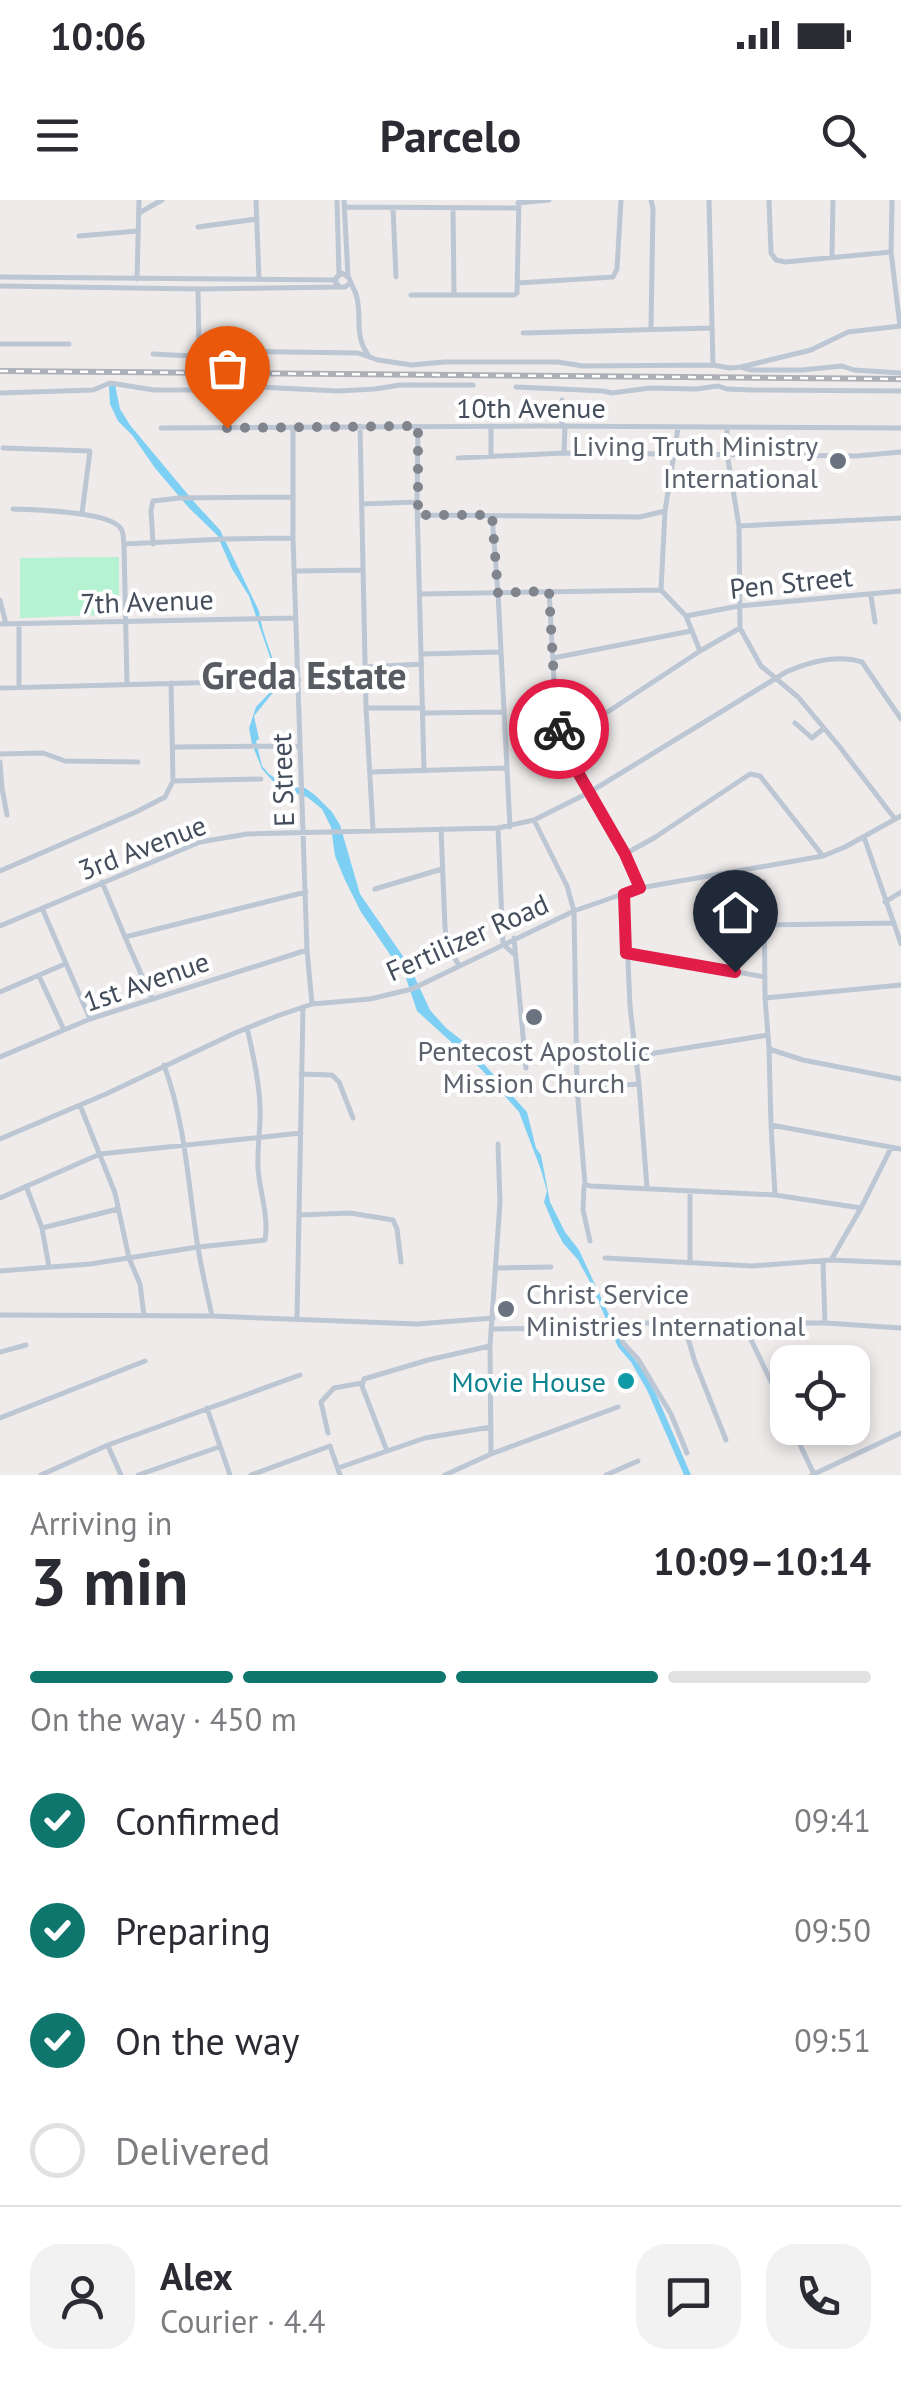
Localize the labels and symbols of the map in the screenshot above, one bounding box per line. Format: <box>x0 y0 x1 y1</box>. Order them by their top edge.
pin <box>185 326 270 429</box>
street label: 10th Avenue <box>456 389 606 426</box>
place label: Living Truth Ministry International <box>572 427 818 496</box>
marker: Living Truth Ministry International <box>827 450 849 472</box>
street label: Pen Street <box>728 557 855 607</box>
street label: 7th Avenue <box>80 580 214 622</box>
district label: Greda Estate <box>201 650 407 699</box>
courier <box>509 679 609 779</box>
street label: E Street <box>262 732 302 828</box>
street label: 3rd Avenue <box>73 806 211 888</box>
pin <box>693 870 778 973</box>
street label: Fertilizer Road <box>380 885 554 989</box>
street label: 1st Avenue <box>78 942 214 1020</box>
marker: Pentecost Apostolic Mission Church <box>523 1006 545 1028</box>
place label: Pentecost Apostolic Mission Church <box>418 1032 650 1101</box>
place label: Christ Service Ministries International <box>526 1275 805 1344</box>
marker: Christ Service Ministries International <box>495 1298 517 1320</box>
place label: Movie House <box>452 1363 606 1400</box>
marker: Movie House <box>615 1370 637 1392</box>

